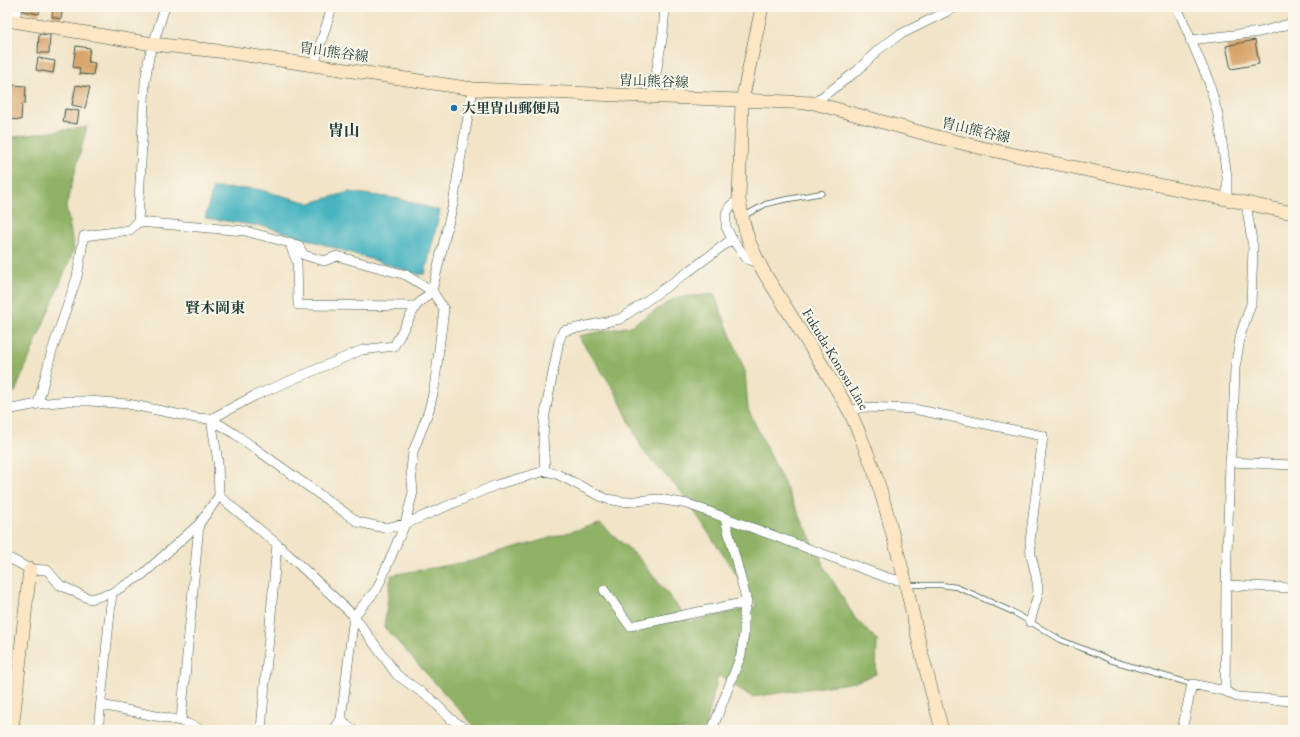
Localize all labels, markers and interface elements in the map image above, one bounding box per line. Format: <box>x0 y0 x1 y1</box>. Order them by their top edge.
street label: 胄山熊谷線 <box>298 38 370 66</box>
street label: 胄山熊谷線 <box>619 71 689 91</box>
place label: 大里冑山郵便局 <box>462 99 560 117</box>
marker: 大里冑山郵便局 <box>449 103 459 113</box>
street label: 胄山熊谷線 <box>940 113 1012 147</box>
district label: 冑山 <box>328 120 360 141</box>
district label: 賢木岡東 <box>185 298 246 317</box>
street label: Fukuda-Konosu Line <box>799 305 874 413</box>

